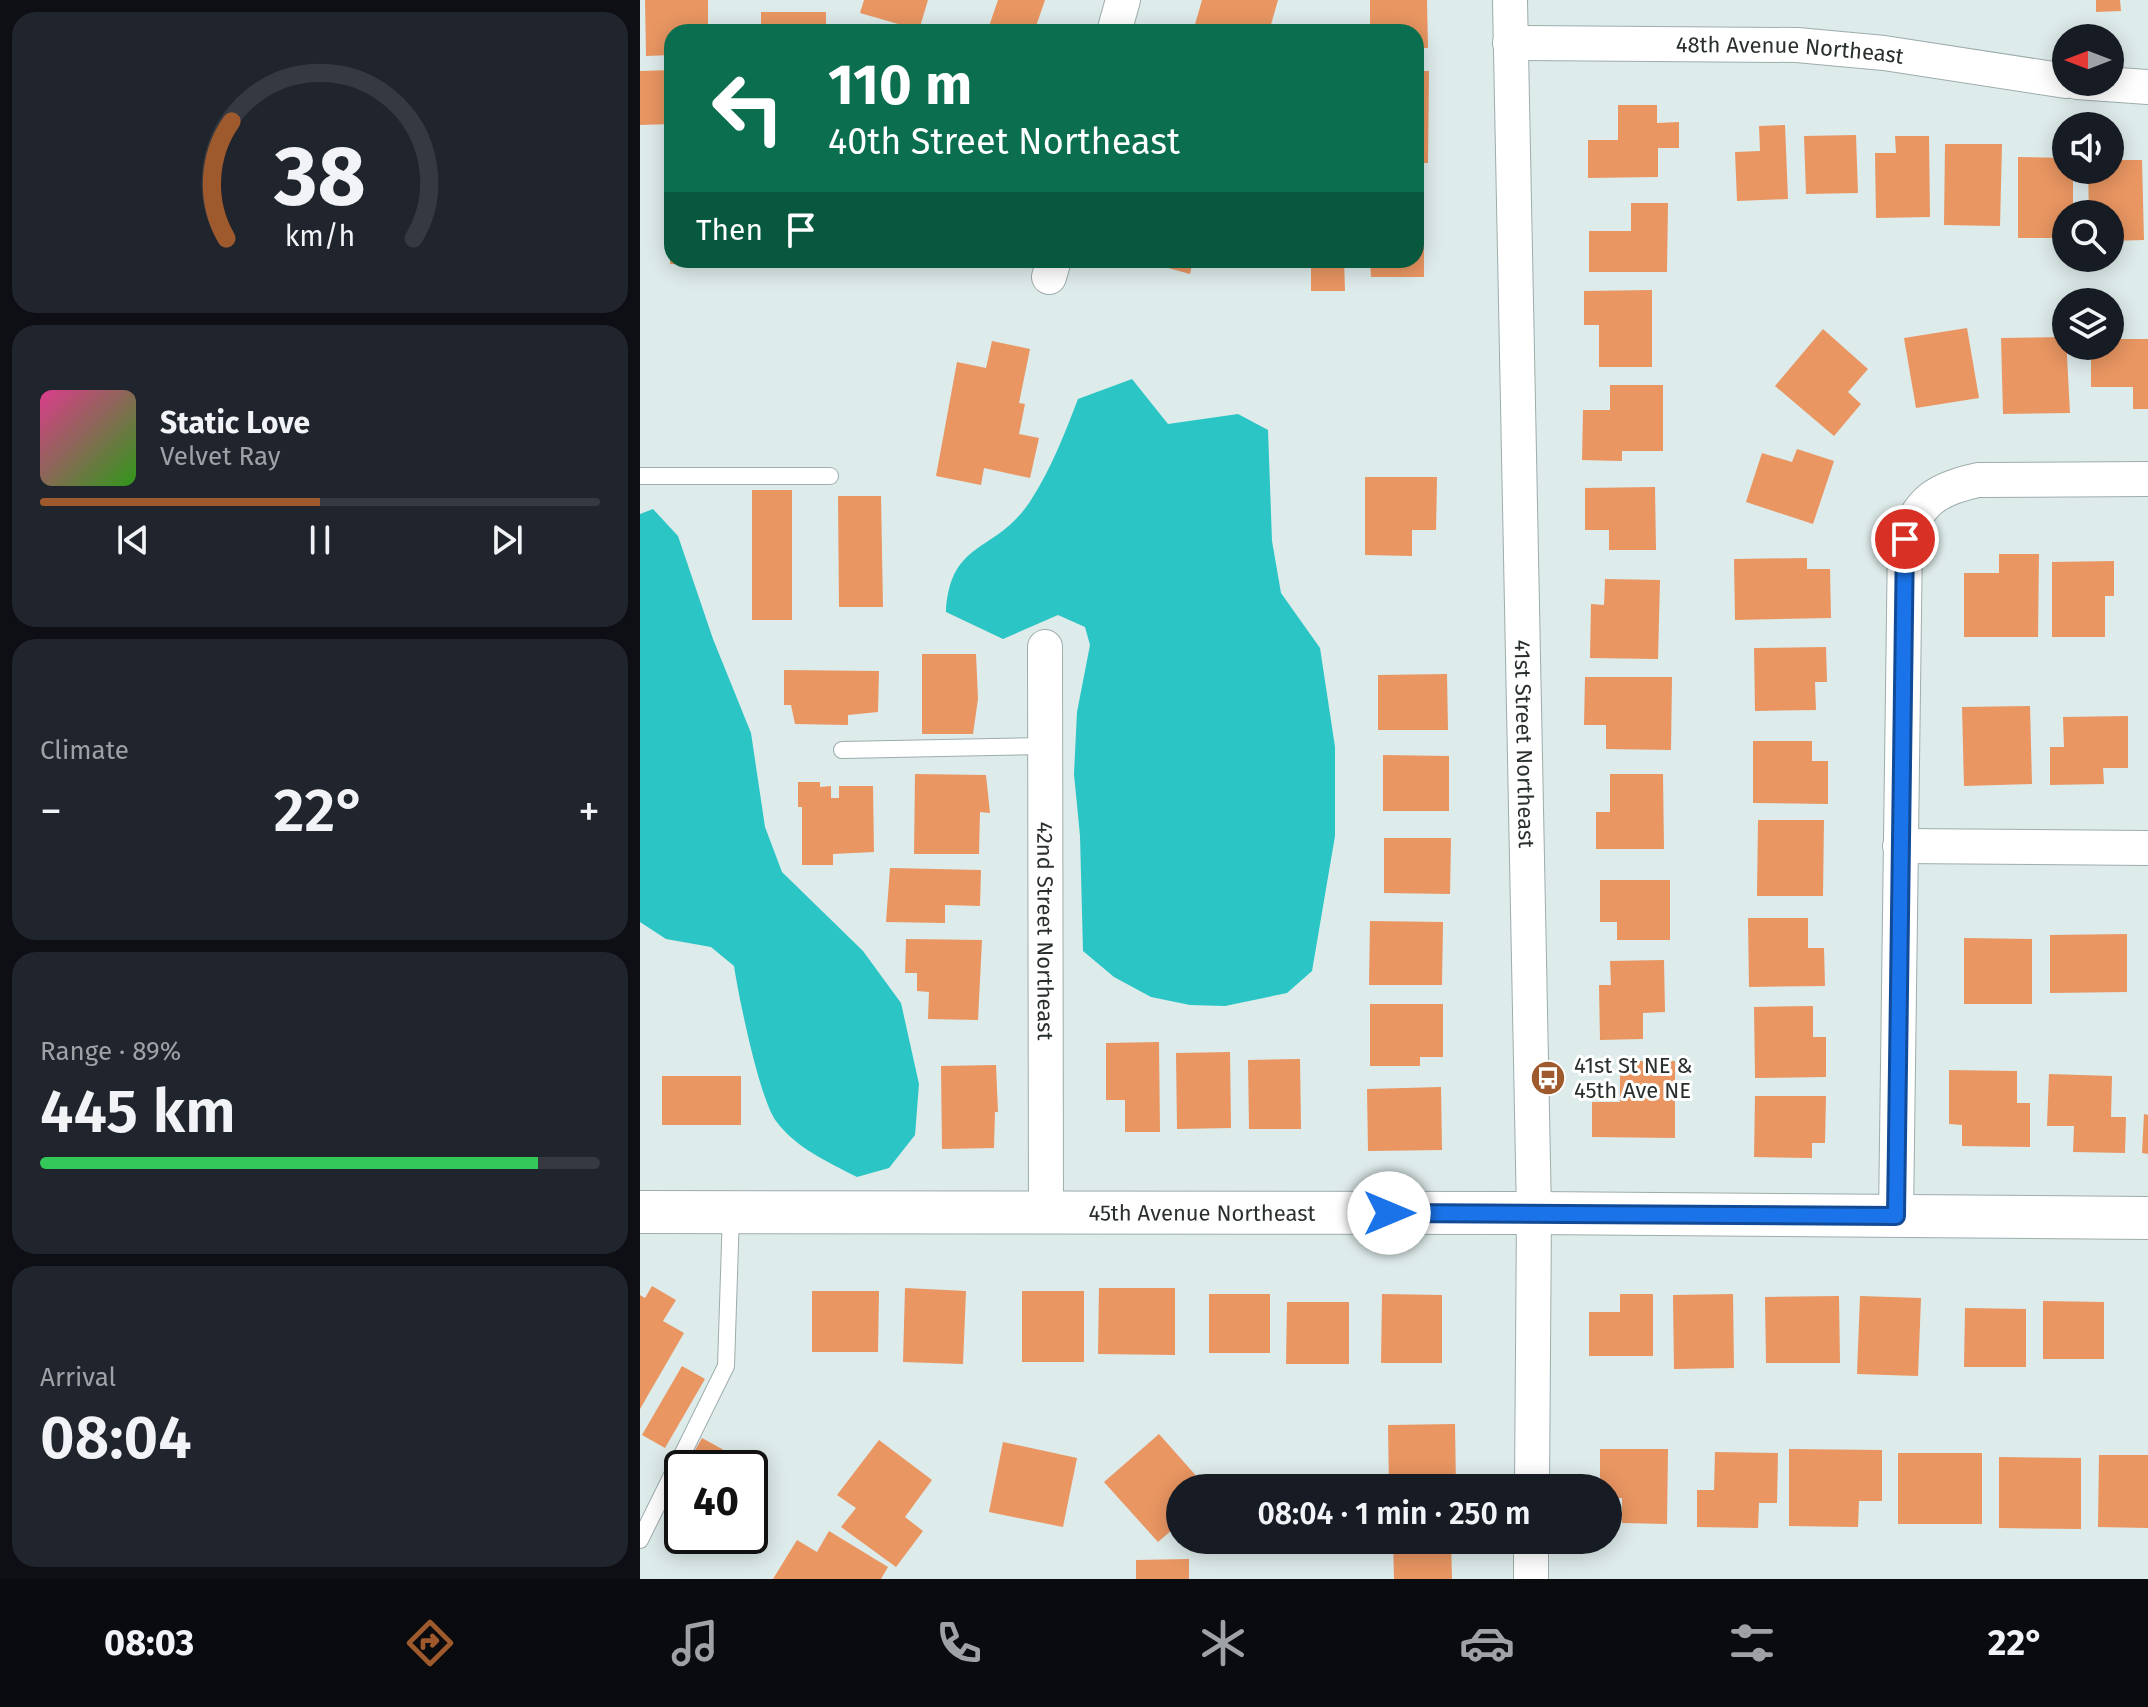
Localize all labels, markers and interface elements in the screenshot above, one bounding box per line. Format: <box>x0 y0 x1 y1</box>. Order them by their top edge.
north arrow <box>2052 24 2124 96</box>
map controls <box>2052 24 2124 360</box>
street label: 48th Avenue Northeast <box>1676 31 1906 70</box>
text: 110 m <box>828 52 972 119</box>
icon: left <box>696 56 800 160</box>
button: sound <box>2052 112 2124 184</box>
text: 40th Street Northeast <box>828 120 1180 164</box>
text: 38 <box>273 126 366 226</box>
button: search <box>2052 200 2124 272</box>
icon: arrive <box>779 208 823 252</box>
text: Then <box>696 212 763 248</box>
text: km/h <box>285 219 355 254</box>
button: layers <box>2052 288 2124 360</box>
text: Static Love <box>160 405 310 441</box>
text: Velvet Ray <box>160 441 280 472</box>
pin <box>1871 505 1939 573</box>
icon: arrive <box>1883 517 1927 561</box>
icon: previous <box>111 518 155 562</box>
icon: pause <box>298 518 342 562</box>
icon: next <box>485 518 529 562</box>
street label: 41st Street Northeast <box>1509 639 1540 848</box>
text: Climate <box>40 735 129 766</box>
text: 22° <box>274 775 366 847</box>
text: − <box>40 785 62 838</box>
text: + <box>578 785 600 838</box>
street label: 42nd Street Northeast <box>1031 822 1059 1040</box>
text: Range · 89% <box>40 1036 181 1067</box>
place label: 41st St NE & 45th Ave NE <box>1574 1052 1692 1104</box>
bus stop icon: 41st St NE & 45th Ave NE <box>1529 1059 1567 1097</box>
text: 445 km <box>40 1076 236 1148</box>
position arrow <box>1347 1171 1431 1255</box>
street label: 45th Avenue Northeast <box>1088 1200 1316 1227</box>
text: Arrival <box>40 1362 116 1393</box>
text: 08:04 <box>40 1402 192 1474</box>
speed limit sign: 40 <box>664 1450 768 1554</box>
text: 08:04 · 1 min · 250 m <box>1257 1496 1531 1532</box>
icon: directions <box>402 1615 458 1671</box>
icon: music <box>667 1615 723 1671</box>
icon: phone <box>931 1615 987 1671</box>
icon: climate <box>1195 1615 1251 1671</box>
icon: car <box>1459 1615 1515 1671</box>
icon: filters <box>1724 1615 1780 1671</box>
text: 08:03 <box>104 1621 194 1665</box>
text: 22° <box>1988 1621 2044 1665</box>

